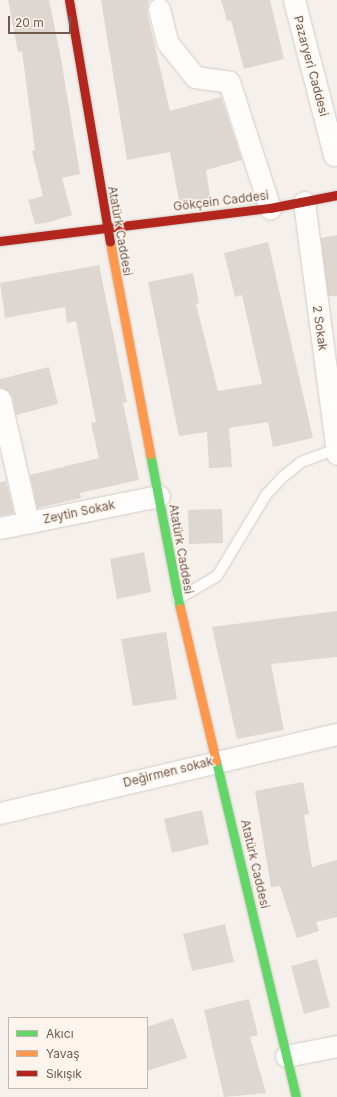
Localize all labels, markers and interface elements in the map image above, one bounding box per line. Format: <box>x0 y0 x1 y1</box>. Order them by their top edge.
scale bar <box>10 8 73 34</box>
street label: Pazaryeri Caddesi <box>291 14 331 118</box>
text: 20 m <box>15 15 44 30</box>
street label: Atatürk Caddesi <box>105 185 135 277</box>
street label: Gökçein Caddesi <box>172 188 270 214</box>
street label: 2 Sokak <box>310 304 330 352</box>
street label: Zeytin Sokak <box>42 497 116 527</box>
street label: Atatürk Caddesi <box>166 503 196 595</box>
street label: Değirmen sokak <box>122 754 214 790</box>
street label: Atatürk Caddesi <box>238 818 272 910</box>
legend <box>8 1017 148 1089</box>
text: Akıcı <box>46 1026 74 1041</box>
text: Yavaş <box>46 1046 80 1061</box>
text: Sıkışık <box>46 1066 82 1081</box>

